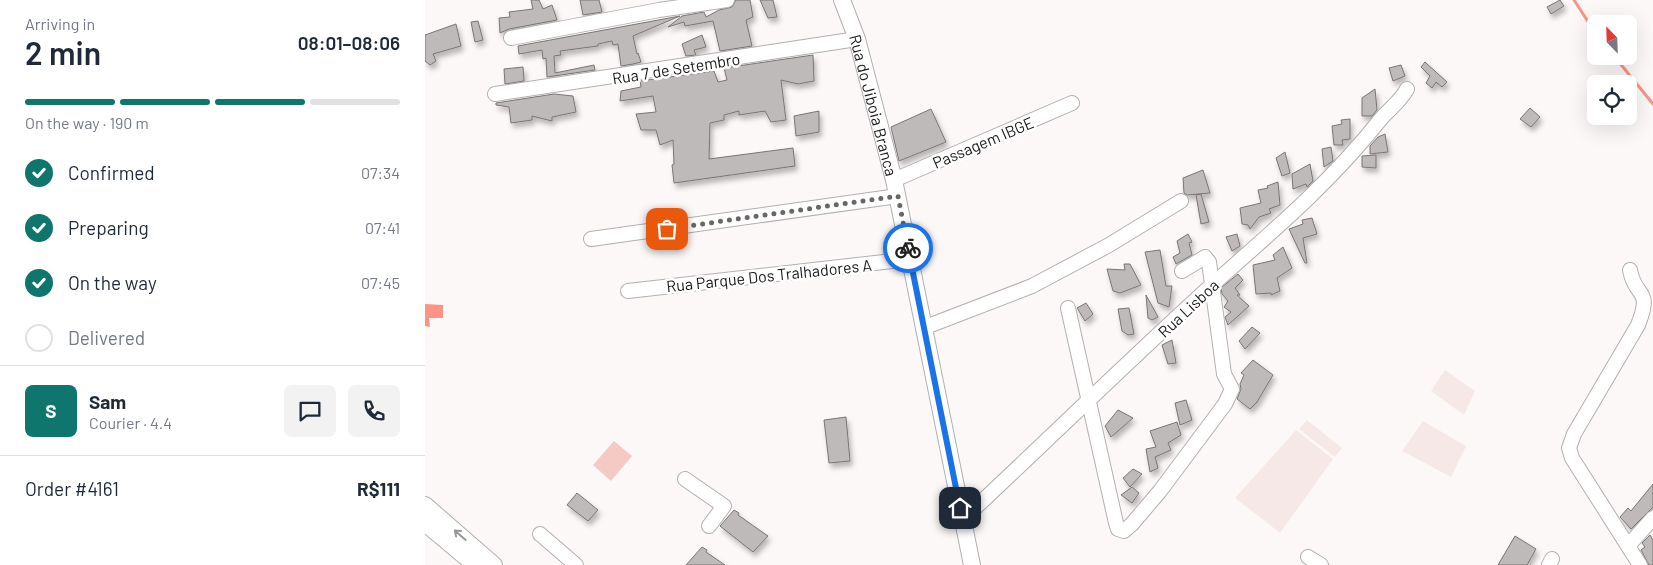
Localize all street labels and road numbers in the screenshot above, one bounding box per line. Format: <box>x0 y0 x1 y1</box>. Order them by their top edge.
street label: Rua do Jiboia Branca <box>847 32 902 178</box>
street label: Rua 7 de Setembro <box>611 49 741 87</box>
street label: Passagem IBGE <box>930 112 1036 172</box>
street label: Rua Parque Dos Tralhadores A <box>665 255 873 295</box>
street label: Rua Lisboa <box>1154 275 1222 341</box>

